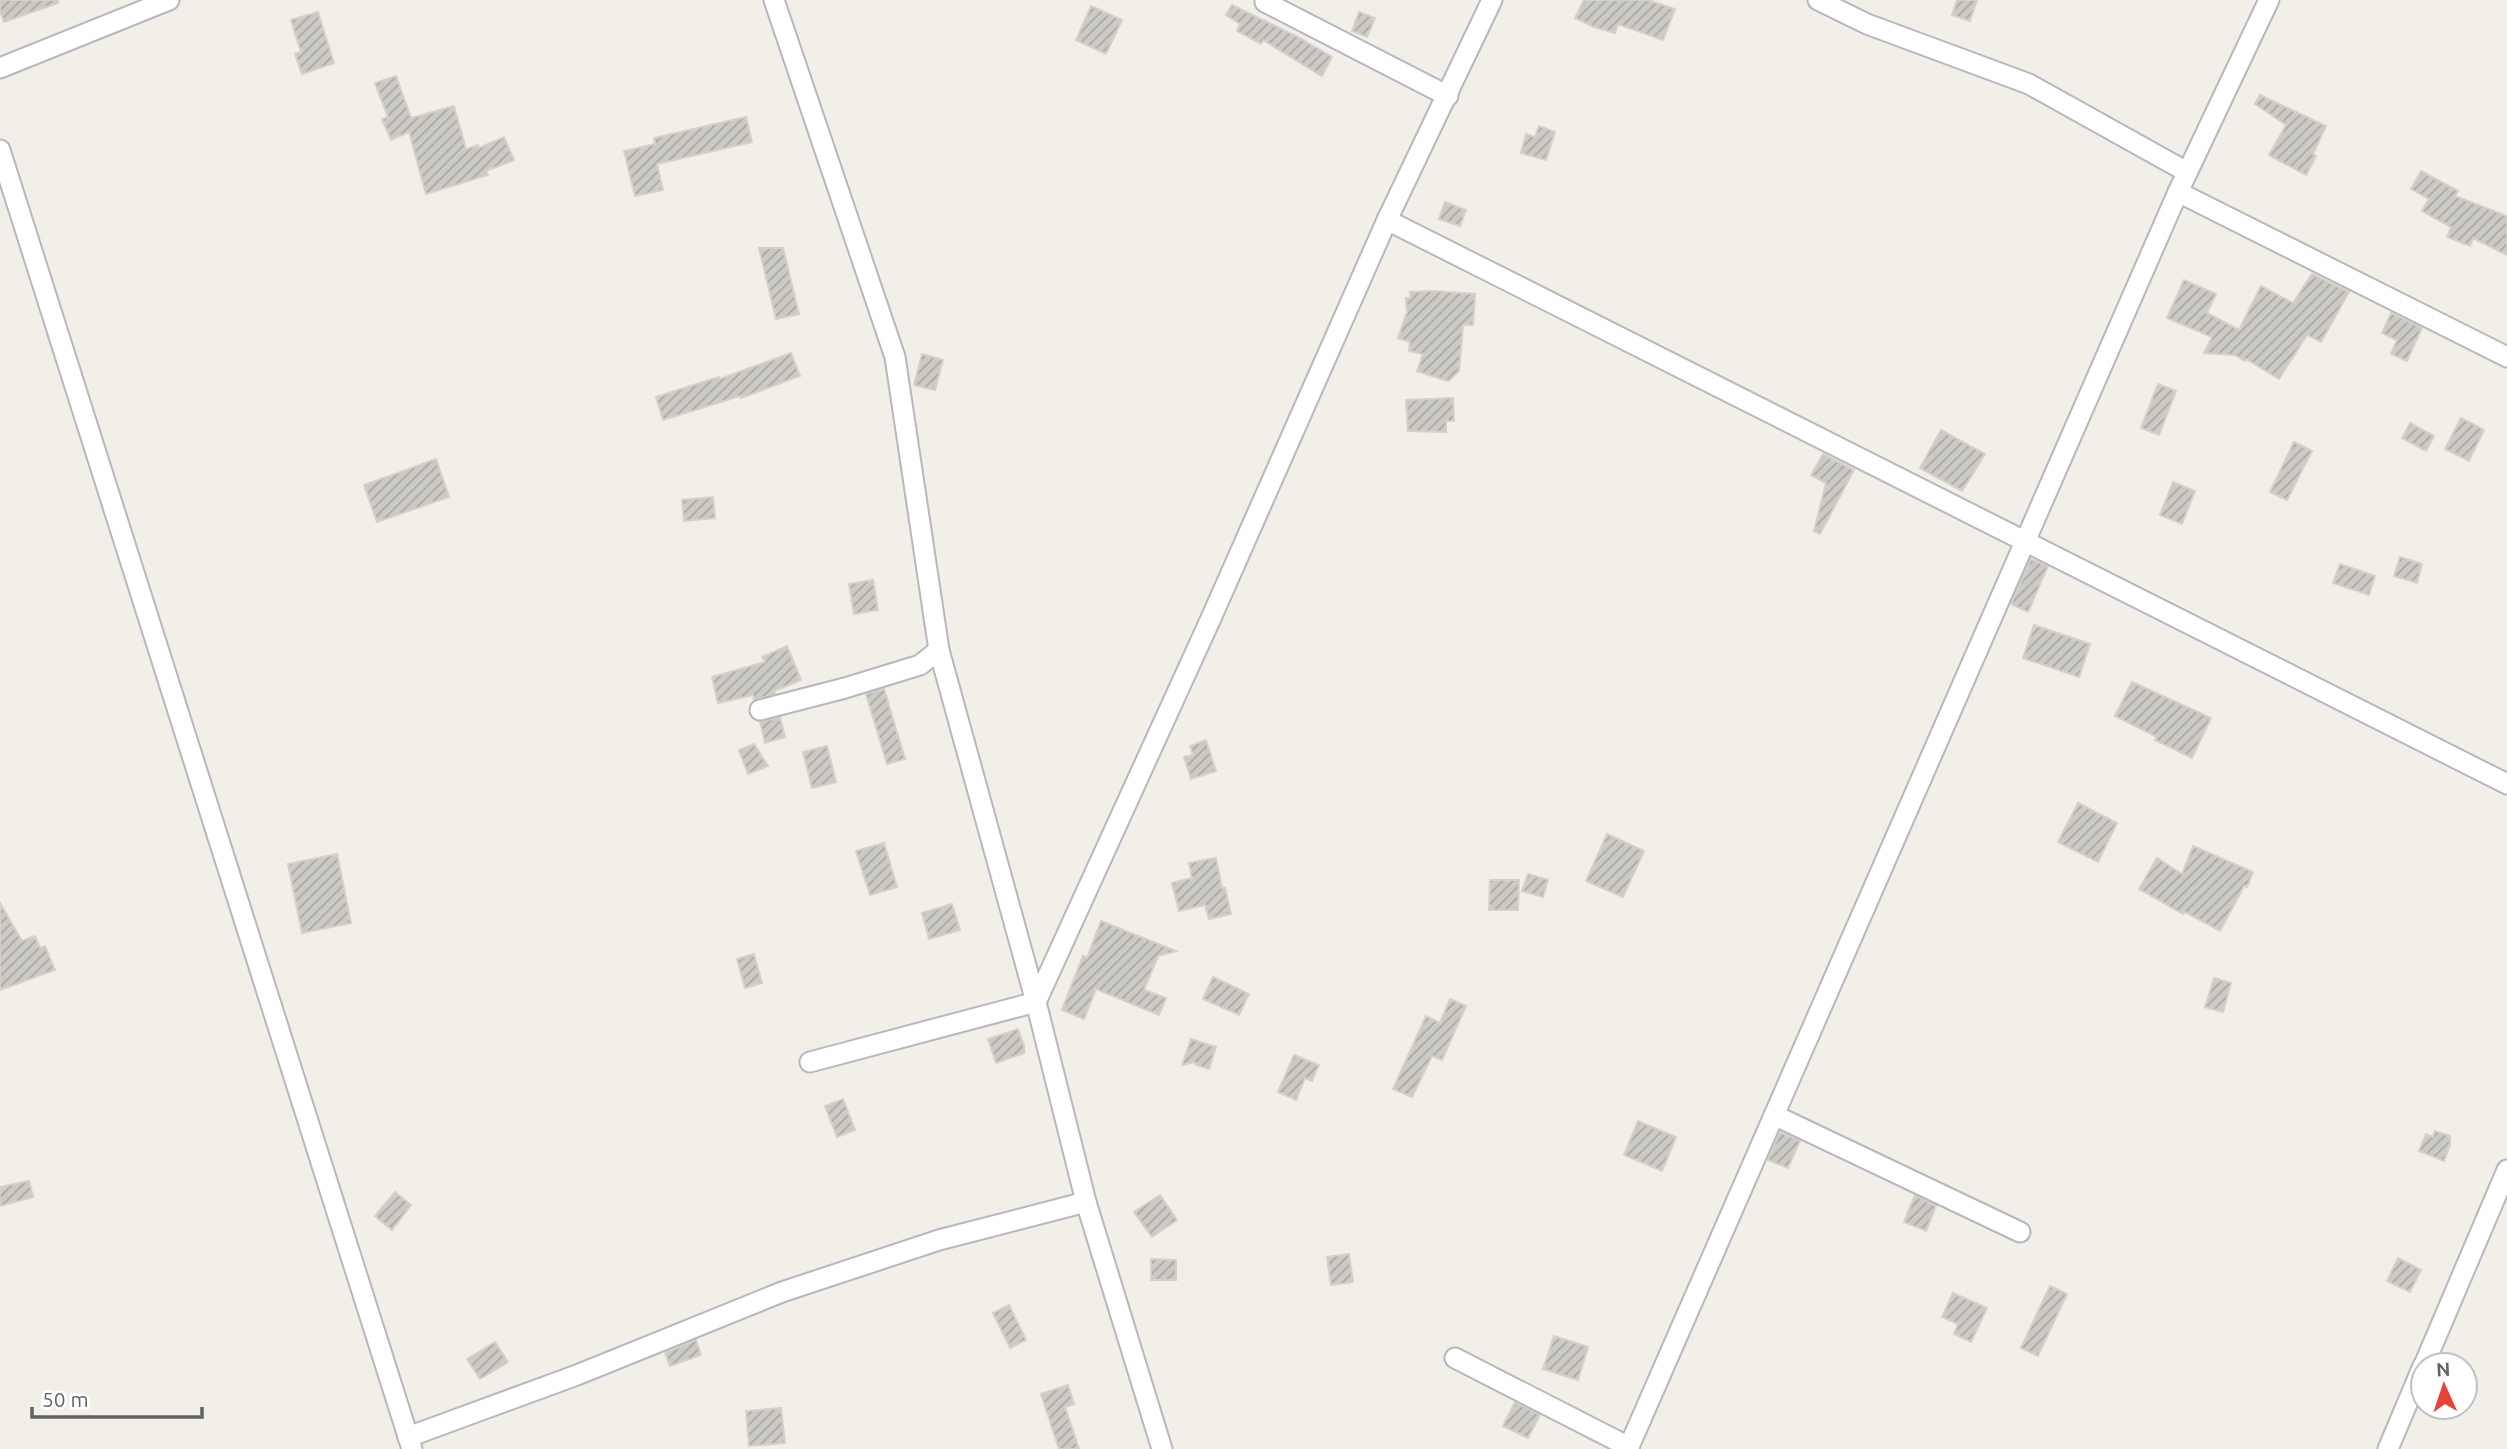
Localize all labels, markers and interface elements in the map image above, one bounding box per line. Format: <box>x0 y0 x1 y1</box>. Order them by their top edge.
north arrow <box>2409 1351 2479 1421</box>
text: N <box>2435 1358 2451 1380</box>
scale bar <box>32 1376 201 1420</box>
text: 50 m <box>42 1387 89 1411</box>

